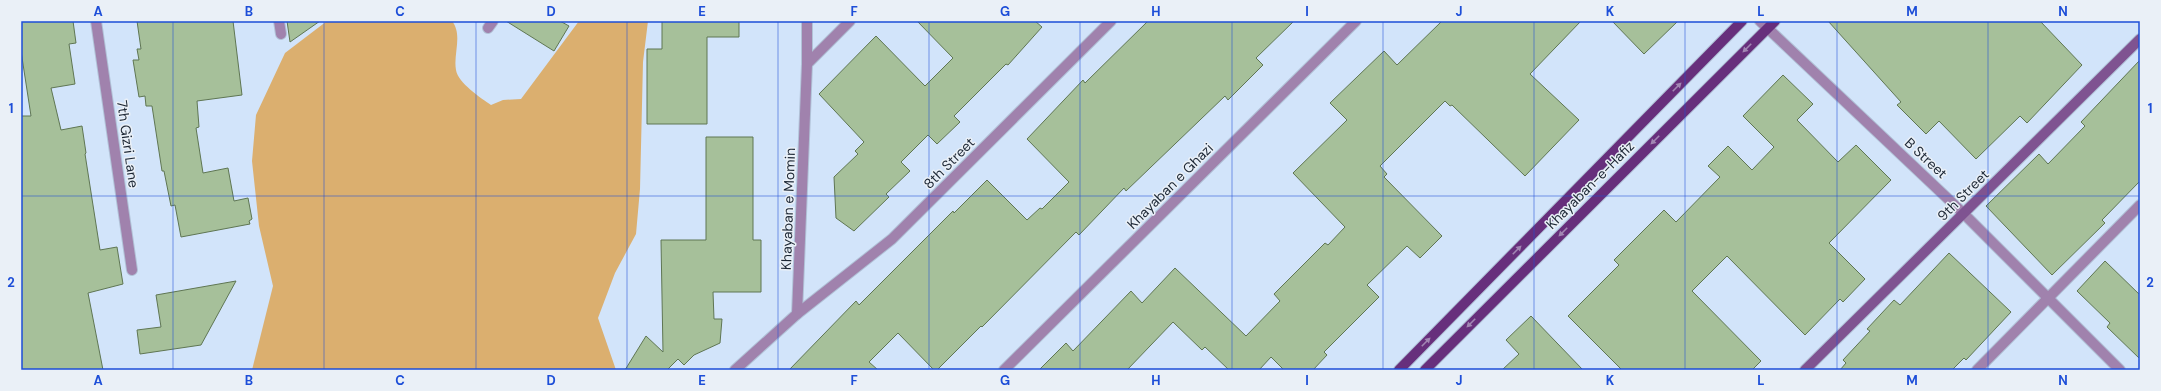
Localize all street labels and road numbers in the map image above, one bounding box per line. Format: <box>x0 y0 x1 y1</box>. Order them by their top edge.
street label: 7th Gizri Lane <box>113 99 143 189</box>
street label: 8th Street <box>919 133 979 193</box>
street label: B Street <box>1901 134 1951 182</box>
street label: Khayaban-e-Hafiz <box>1542 137 1638 233</box>
street label: Khayaban e Ghazi <box>1123 139 1217 233</box>
street label: Khayaban e Momin <box>777 148 799 270</box>
street label: 9th Street <box>1933 165 1993 225</box>

